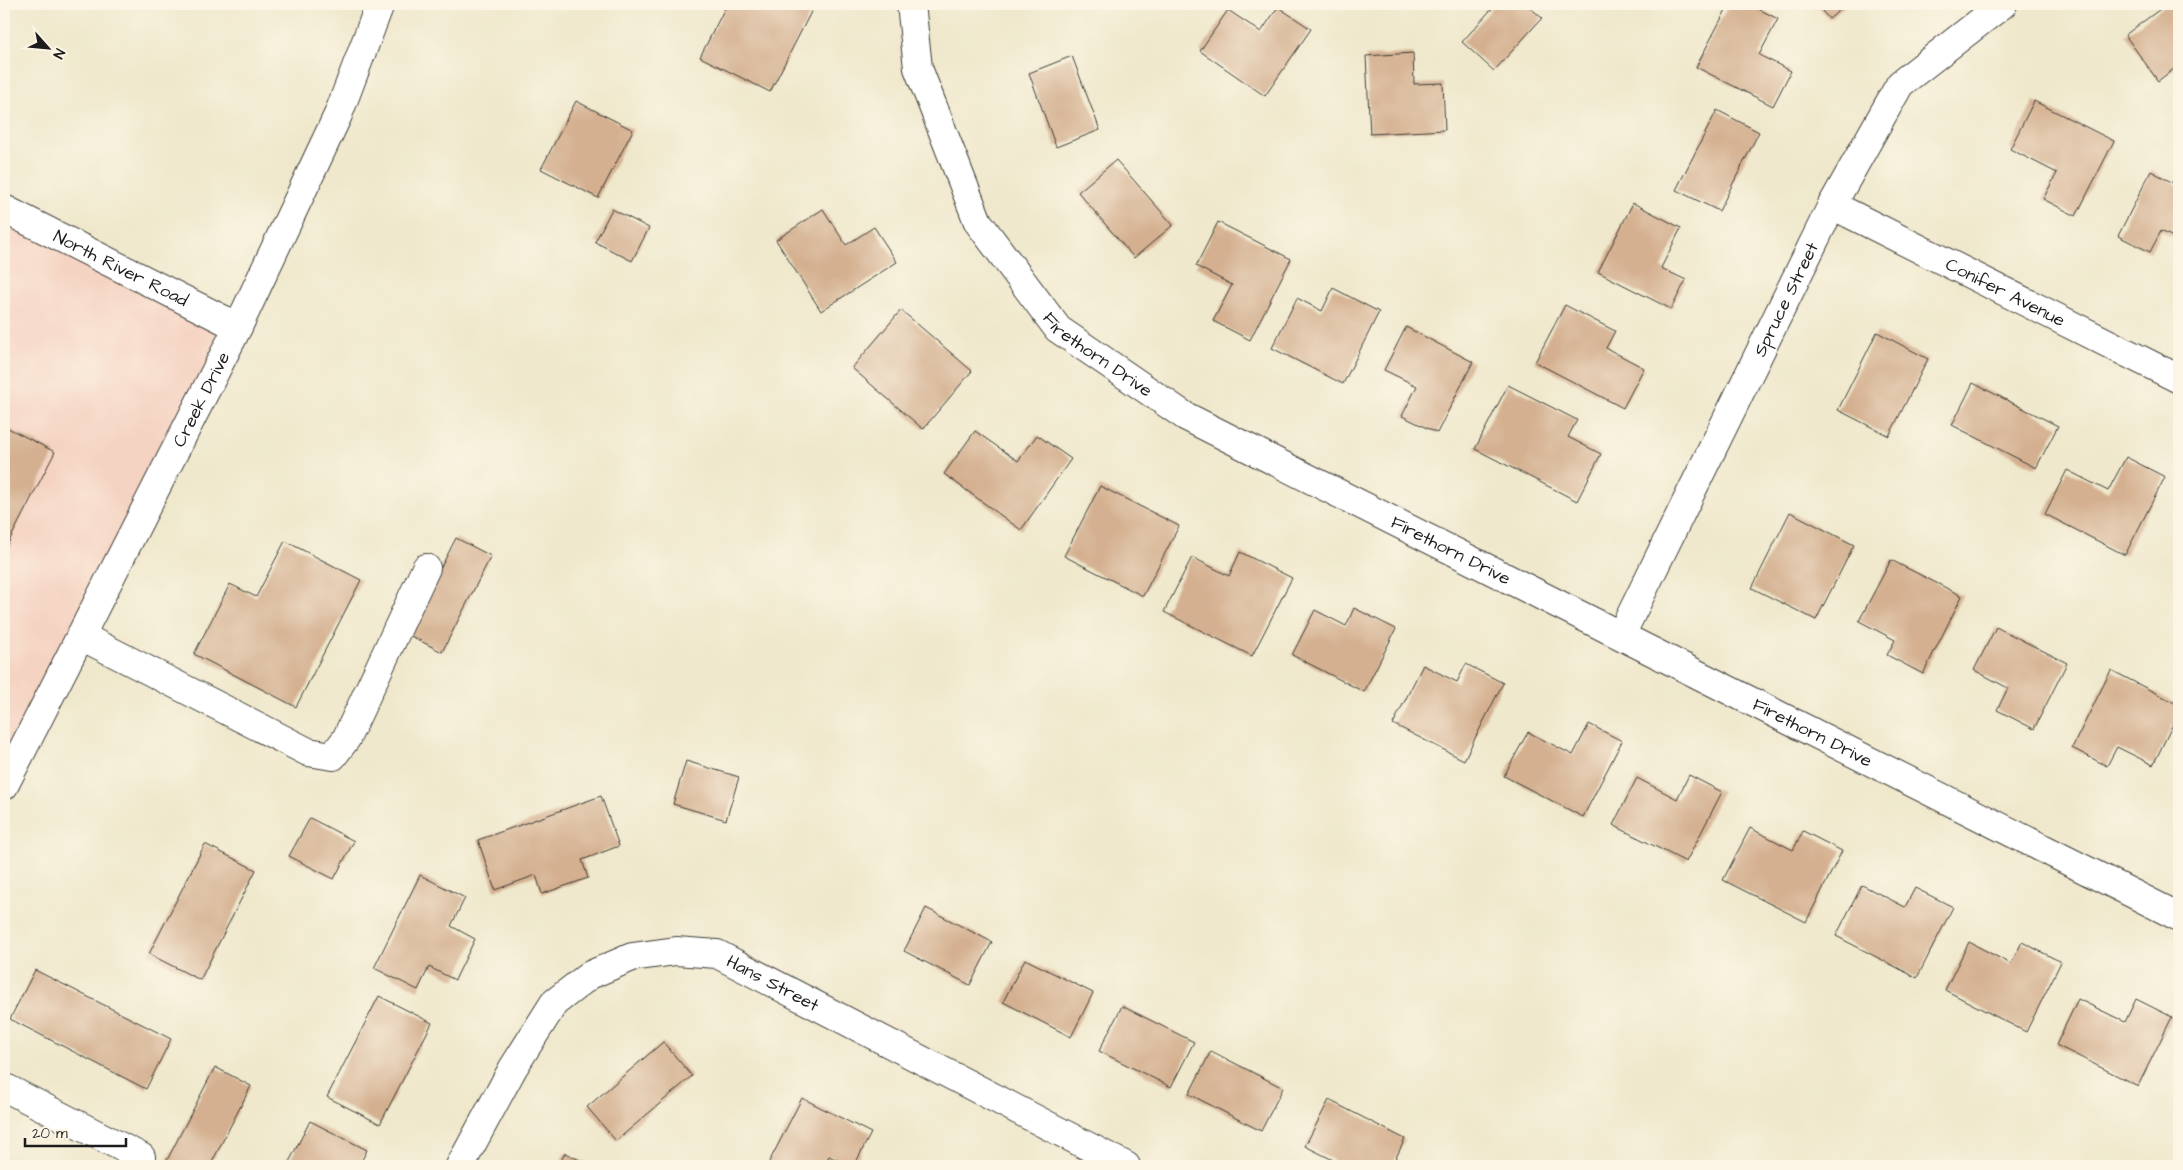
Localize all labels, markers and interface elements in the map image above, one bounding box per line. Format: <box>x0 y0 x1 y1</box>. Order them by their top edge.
north arrow <box>22 22 72 72</box>
text: N <box>48 45 70 62</box>
street label: North River Road <box>49 224 193 312</box>
street label: Spruce Street <box>1747 237 1825 361</box>
street label: Conifer Avenue <box>1941 251 2070 333</box>
street label: Firethorn Drive <box>1037 307 1158 403</box>
street label: Creek Drive <box>166 347 236 451</box>
street label: Firethorn Drive <box>1387 509 1515 591</box>
street label: Firethorn Drive <box>1749 692 1877 773</box>
street label: Hans Street <box>722 949 824 1018</box>
scale bar <box>25 1115 126 1147</box>
text: 20 m <box>32 1123 68 1144</box>

